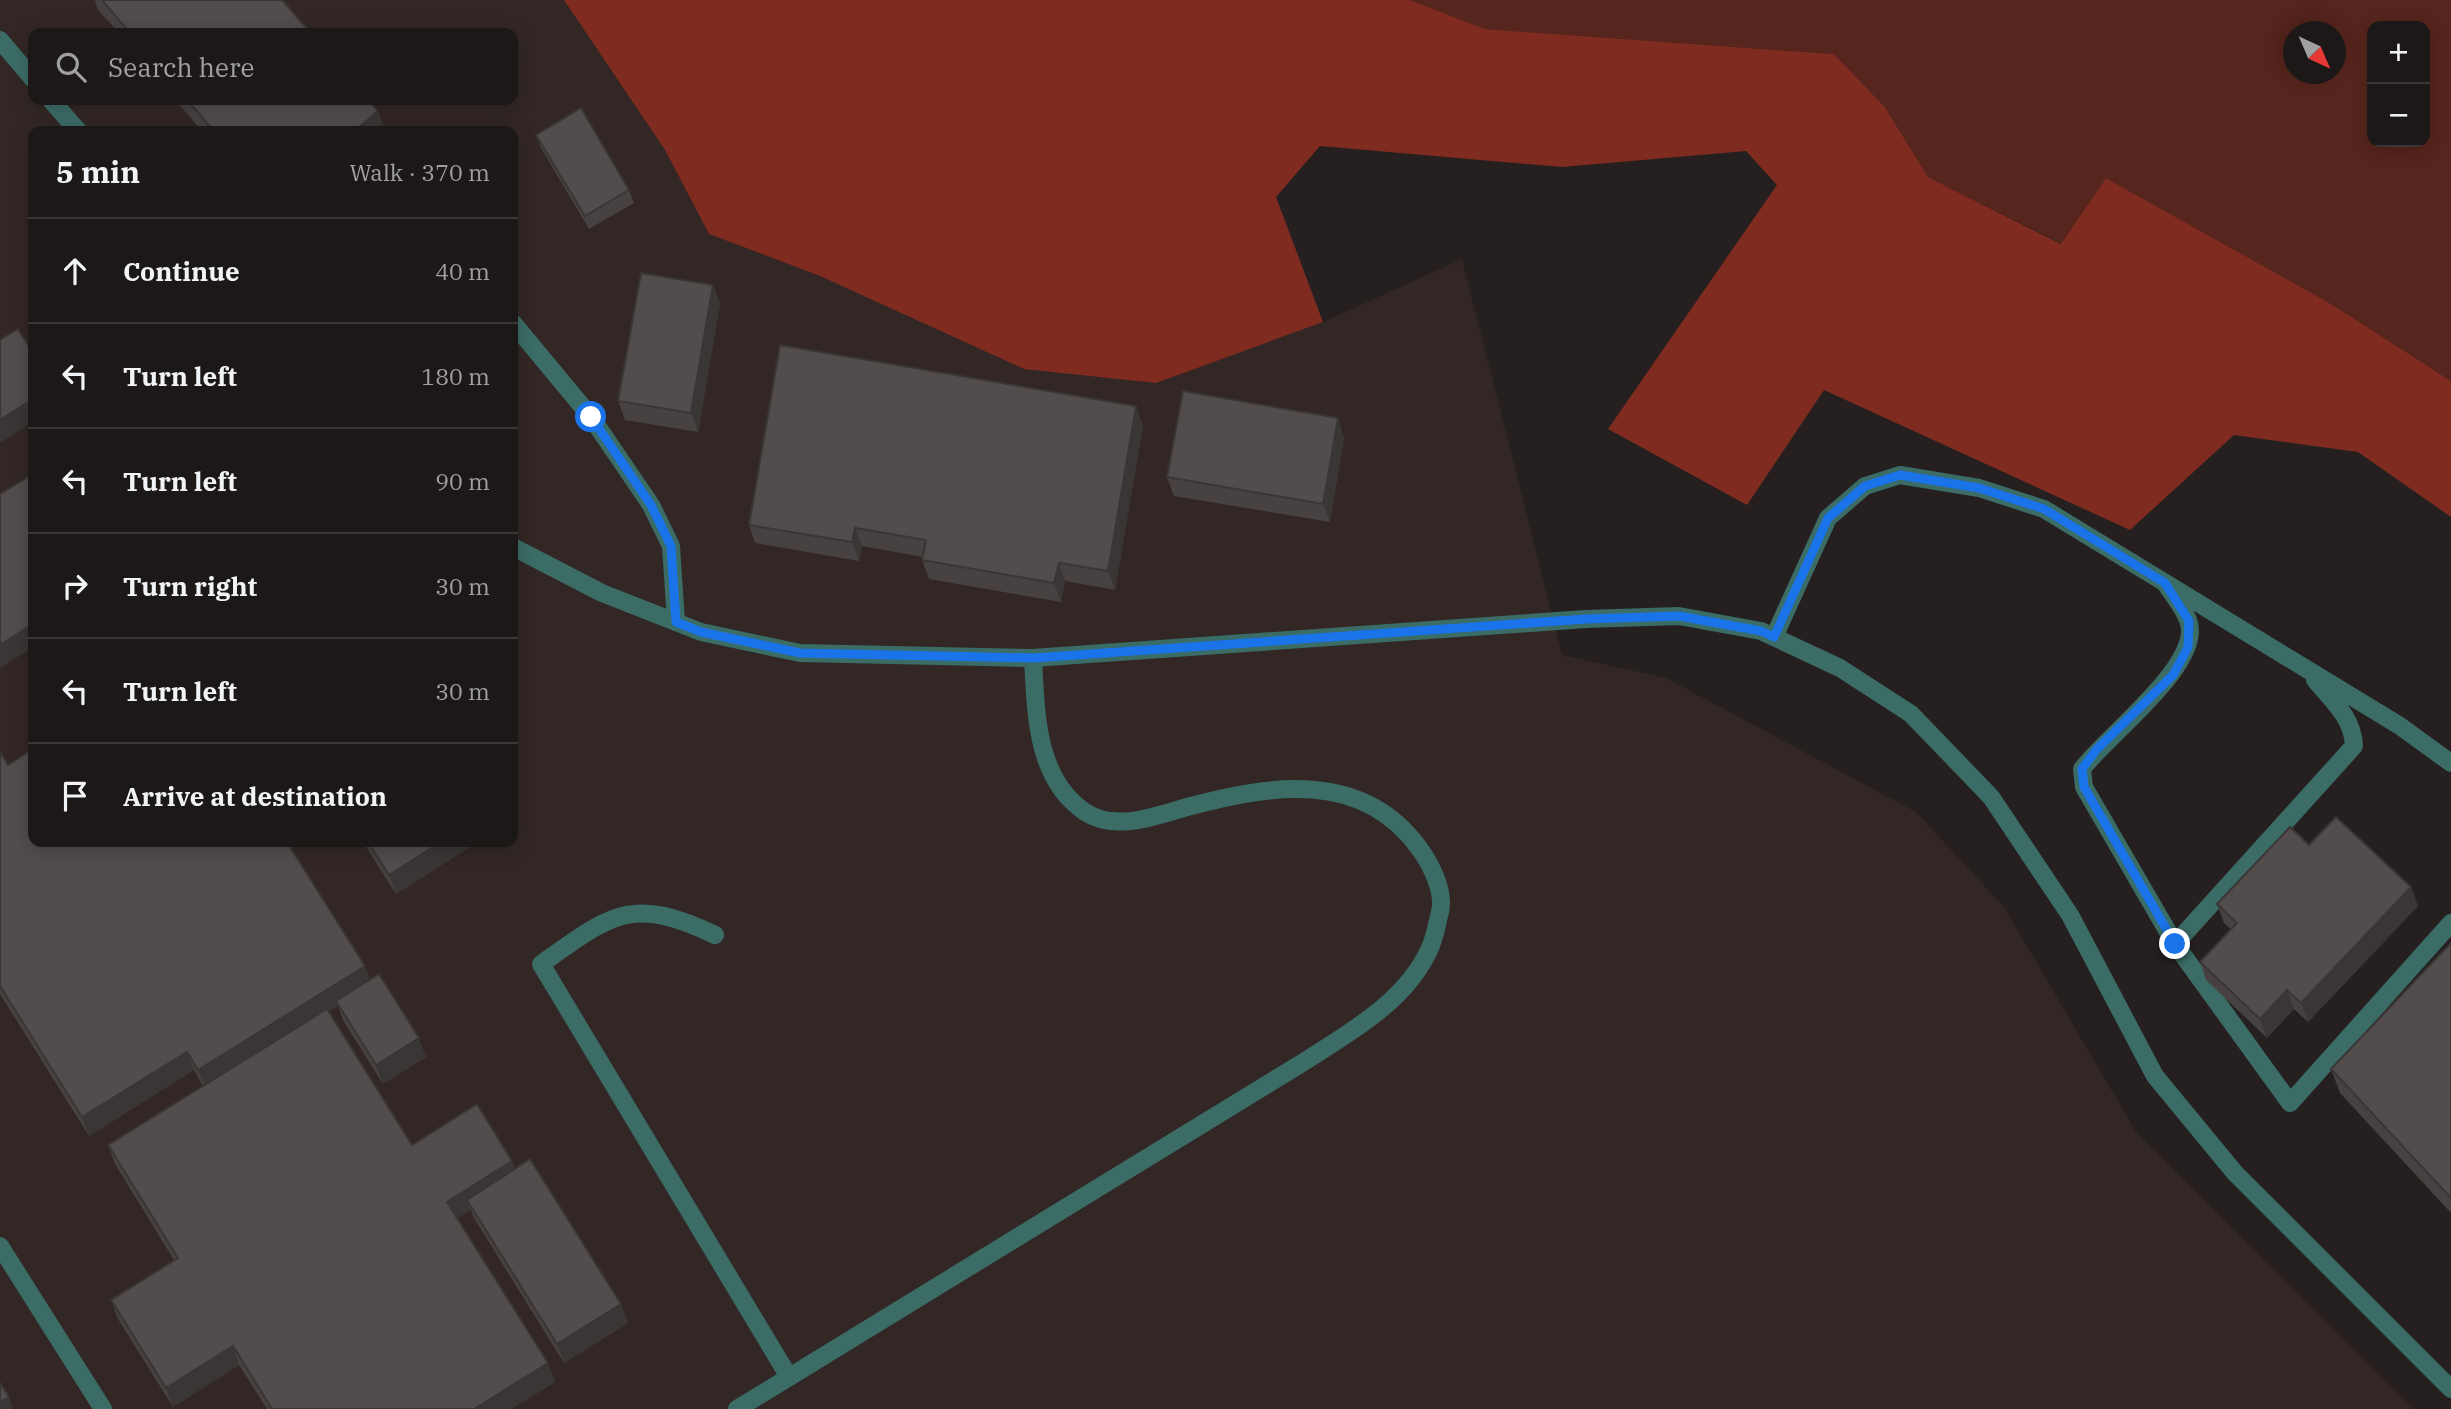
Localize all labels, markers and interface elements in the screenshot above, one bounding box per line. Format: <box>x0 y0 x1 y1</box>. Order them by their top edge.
north arrow <box>2283 21 2346 84</box>
map controls <box>2367 21 2430 147</box>
button: + <box>2367 21 2430 84</box>
search box <box>28 28 518 105</box>
icon: search <box>52 48 90 86</box>
text: Search here <box>108 50 254 84</box>
button: − <box>2367 84 2430 147</box>
text: 5 min <box>56 152 140 191</box>
text: Walk · 370 m <box>349 157 490 187</box>
icon: ahead <box>56 252 94 290</box>
text: Continue <box>123 254 240 288</box>
text: 40 m <box>435 256 490 286</box>
icon: left <box>56 357 94 395</box>
text: Turn left <box>123 359 237 393</box>
text: 180 m <box>421 361 490 391</box>
route start <box>575 401 606 432</box>
icon: left <box>56 462 94 500</box>
text: Turn left <box>123 464 237 498</box>
text: 90 m <box>435 466 490 496</box>
icon: right <box>56 567 94 605</box>
text: Turn right <box>123 569 257 603</box>
text: 30 m <box>435 571 490 601</box>
icon: left <box>56 672 94 710</box>
text: Turn left <box>123 674 237 708</box>
text: 30 m <box>435 676 490 706</box>
icon: arrive <box>56 777 94 815</box>
text: Arrive at destination <box>123 779 387 813</box>
route end <box>2159 928 2190 959</box>

